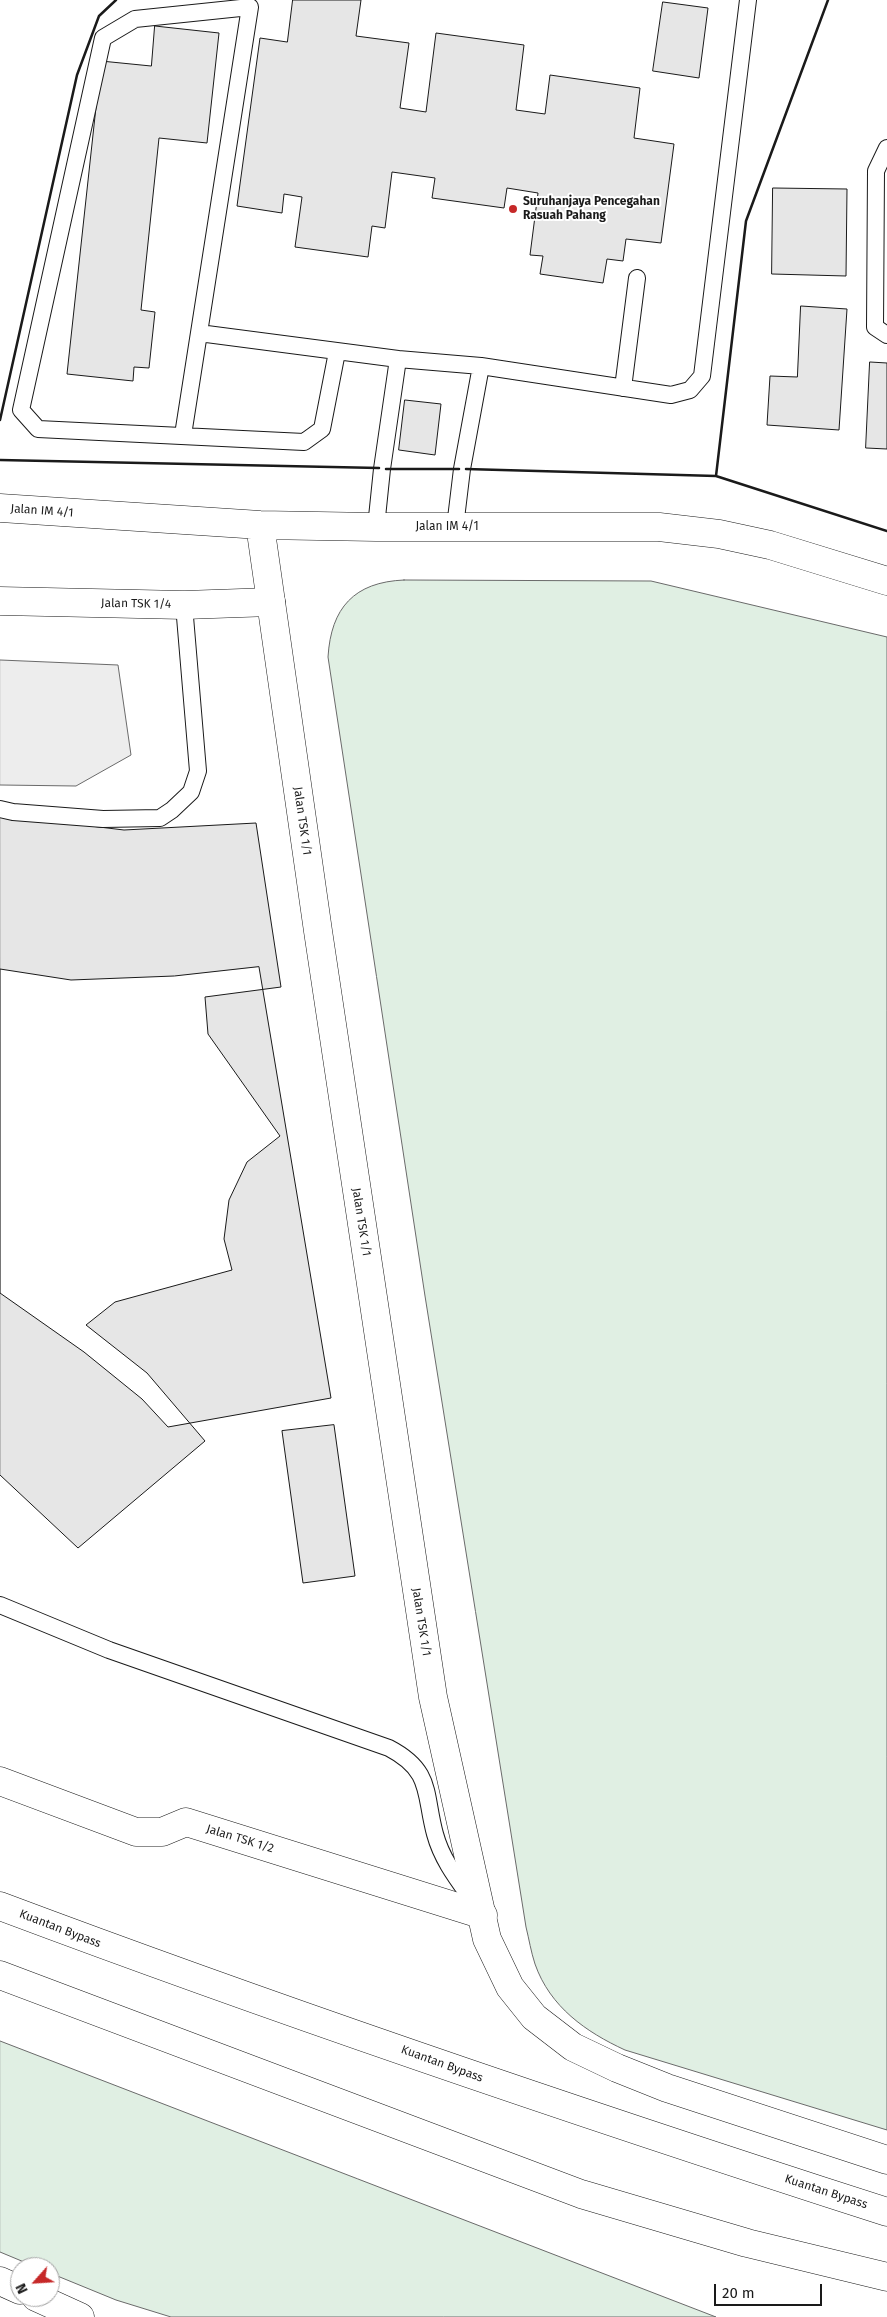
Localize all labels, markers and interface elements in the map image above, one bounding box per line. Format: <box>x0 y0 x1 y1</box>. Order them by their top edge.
place label: Suruhanjaya Pencegahan Rasuah Pahang <box>523 195 660 223</box>
marker: Suruhanjaya Pencegahan Rasuah Pahang <box>507 203 519 215</box>
street label: Jalan IM 4/1 <box>10 502 74 520</box>
street label: Jalan IM 4/1 <box>415 520 479 534</box>
street label: Jalan TSK 1/4 <box>101 596 171 612</box>
street label: Jalan TSK 1/1 <box>290 786 314 856</box>
street label: Jalan TSK 1/1 <box>348 1187 374 1257</box>
street label: Jalan TSK 1/1 <box>408 1587 434 1657</box>
street label: Jalan TSK 1/2 <box>204 1822 276 1856</box>
street label: Kuantan Bypass <box>17 1907 103 1951</box>
street label: Kuantan Bypass <box>399 2042 485 2086</box>
street label: Kuantan Bypass <box>783 2172 869 2212</box>
north arrow <box>10 2257 60 2307</box>
scale bar <box>717 2274 824 2306</box>
text: N <box>12 2280 32 2296</box>
text: 20 m <box>722 2284 755 2302</box>

